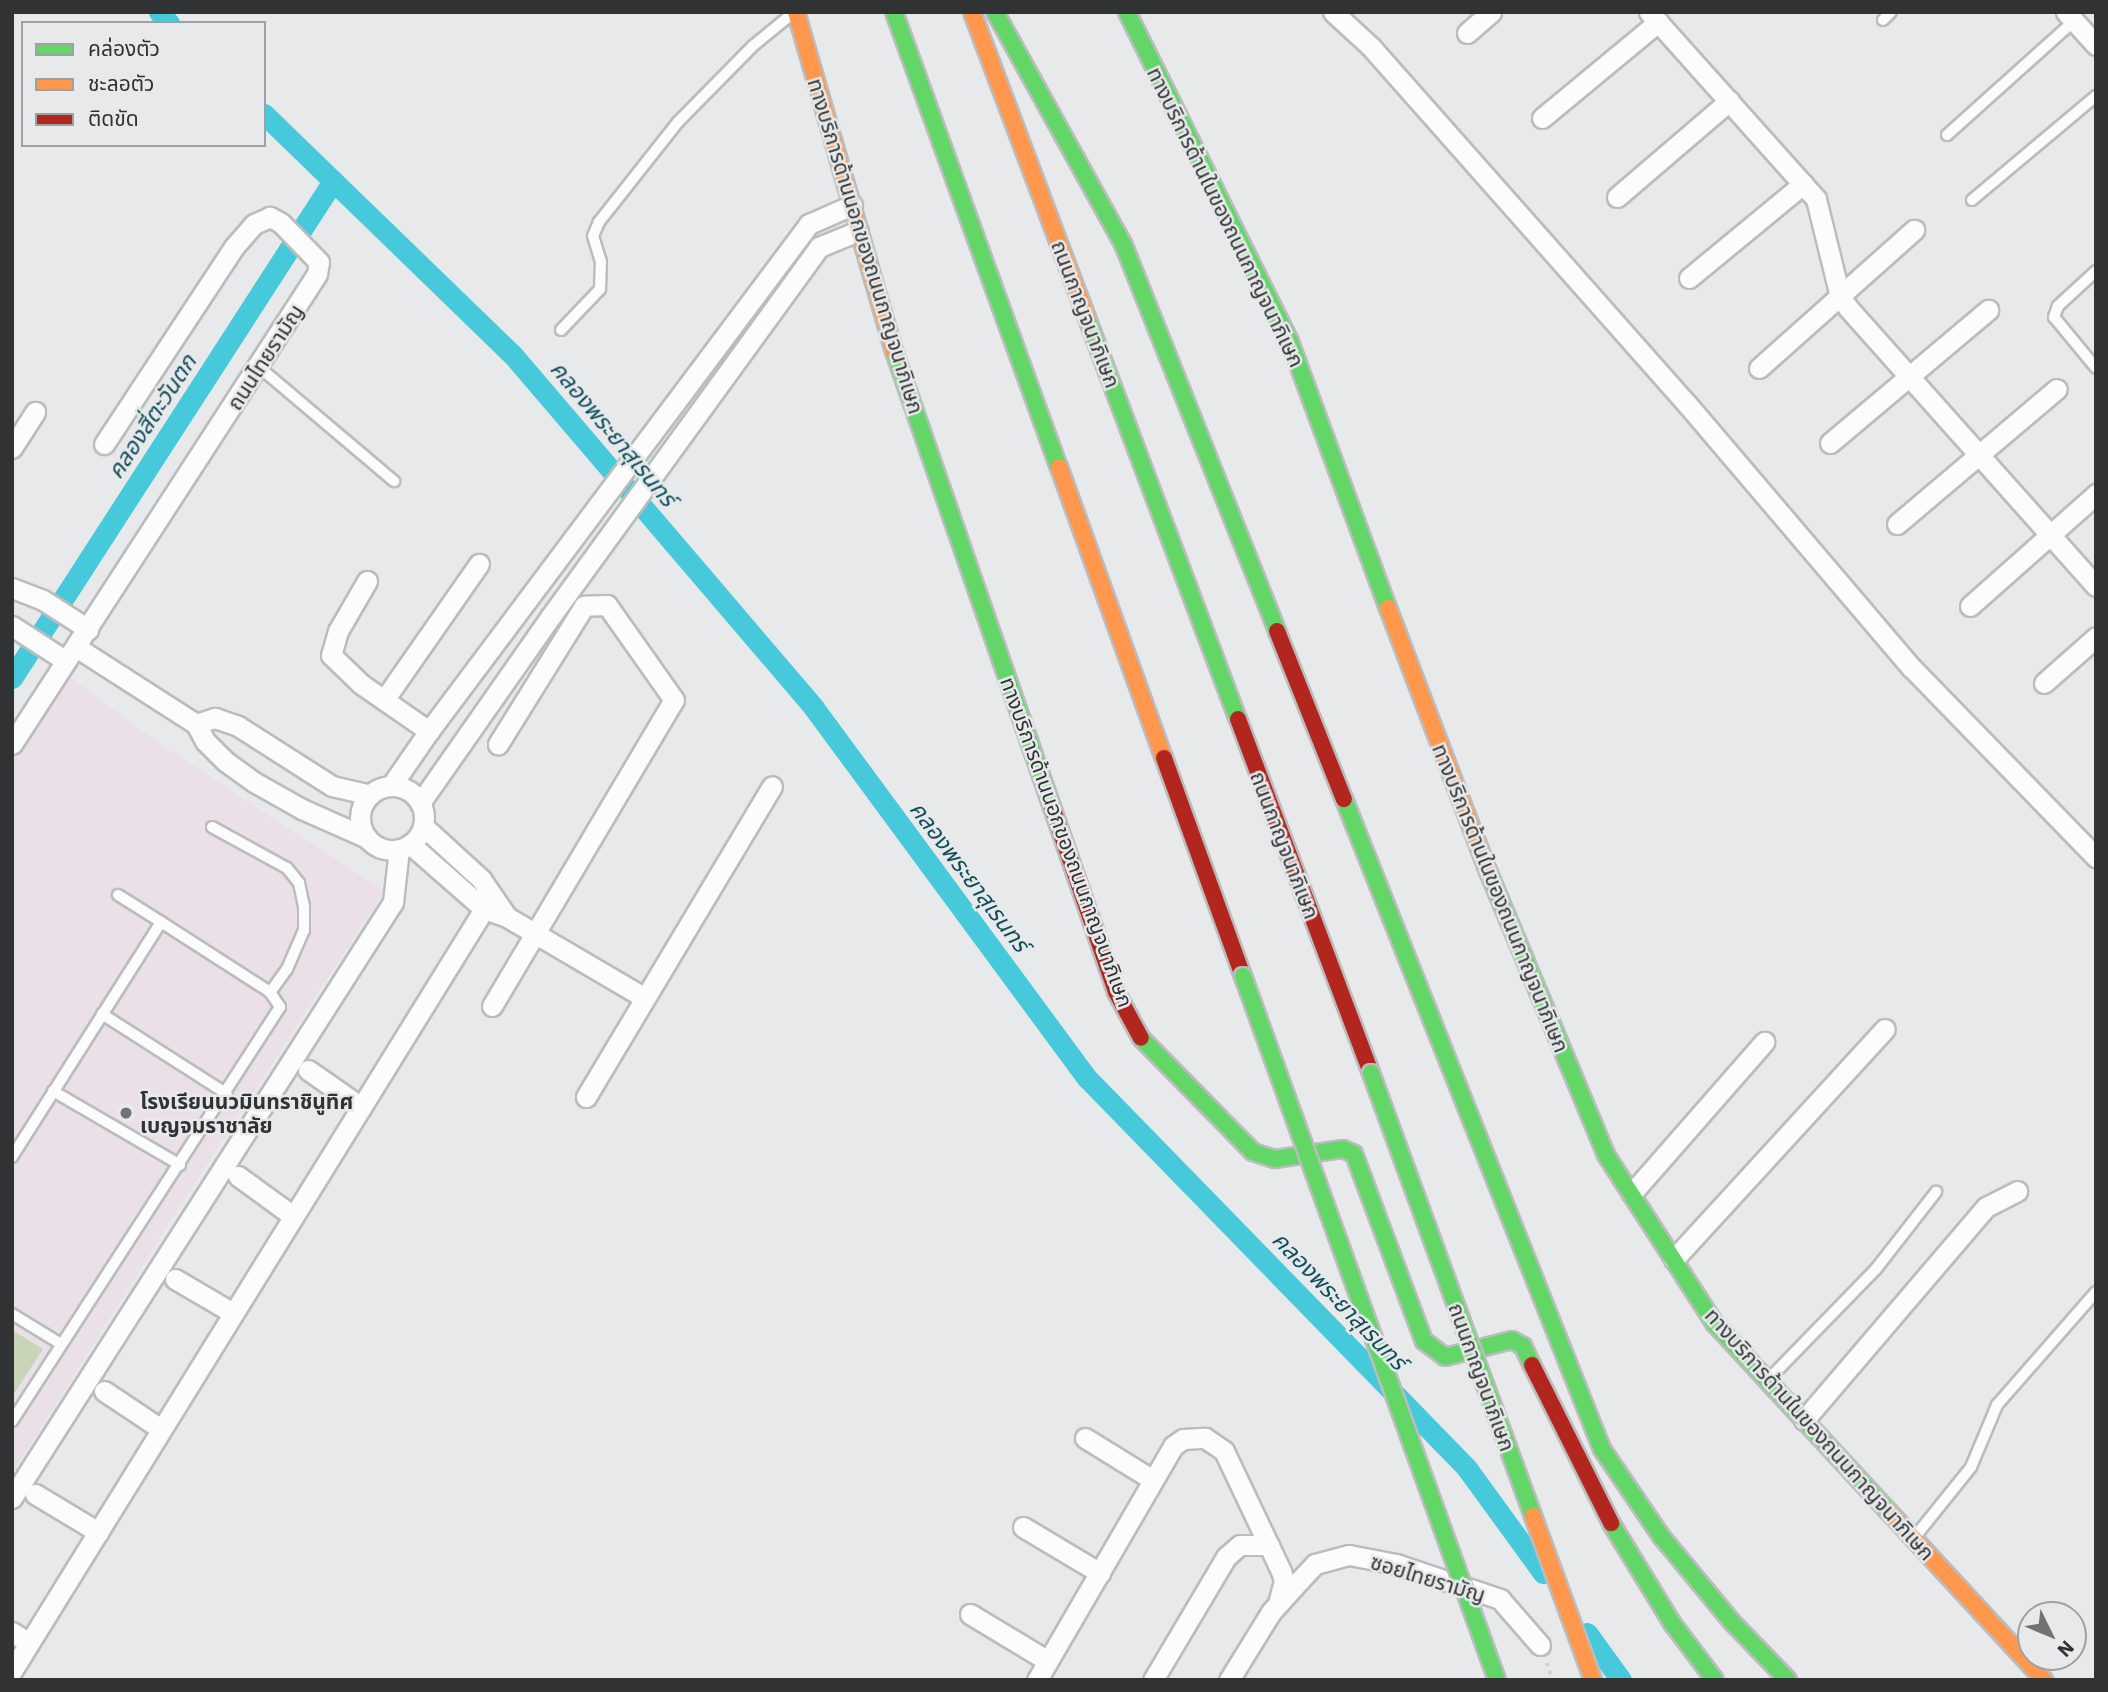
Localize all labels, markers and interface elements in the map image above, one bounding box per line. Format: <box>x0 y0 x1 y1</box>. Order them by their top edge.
legend <box>21 21 266 147</box>
text: คล่องตัว <box>88 34 160 62</box>
street label: ทางบริการด้านในของถนนกาญจนาภิเษก <box>1142 63 1310 371</box>
text: ชะลอตัว <box>88 69 154 97</box>
street label: ทางบริการด้านนอกของถนนกาญจนาภิเษก <box>803 75 929 417</box>
text: ติดขัด <box>88 104 139 132</box>
street label: ถนนกาญจนาภิเษก <box>1046 237 1126 391</box>
street label: ถนนไทยรามัญ <box>222 299 308 415</box>
water label: คลองสี่ตะวันตก <box>101 349 201 483</box>
water label: คลองพระยาสุเรนทร์ <box>545 355 683 511</box>
street label: ทางบริการด้านนอกของถนนกาญจนาภิเษก <box>995 674 1139 1010</box>
street label: ทางบริการด้านในของถนนกาญจนาภิเษก <box>1427 740 1575 1056</box>
street label: ถนนกาญจนาภิเษก <box>1245 768 1325 922</box>
water label: คลองพระยาสุเรนทร์ <box>904 795 1036 957</box>
place label: โรงเรียนนวมินทราชินูทิศ เบญจมราชาลัย <box>140 1088 353 1138</box>
marker: โรงเรียนนวมินทราชินูทิศ เบญจมราชาลัย <box>118 1105 134 1121</box>
water label: คลองพระยาสุเรนทร์ <box>1267 1225 1413 1375</box>
street label: ถนนกาญจนาภิเษก <box>1444 1299 1520 1455</box>
street label: ทางบริการด้านในของถนนกาญจนาภิเษก <box>1700 1303 1940 1565</box>
street label: ซอยไทยรามัญ <box>1368 1549 1488 1607</box>
north arrow <box>2017 1601 2087 1671</box>
text: N <box>2052 1636 2079 1662</box>

